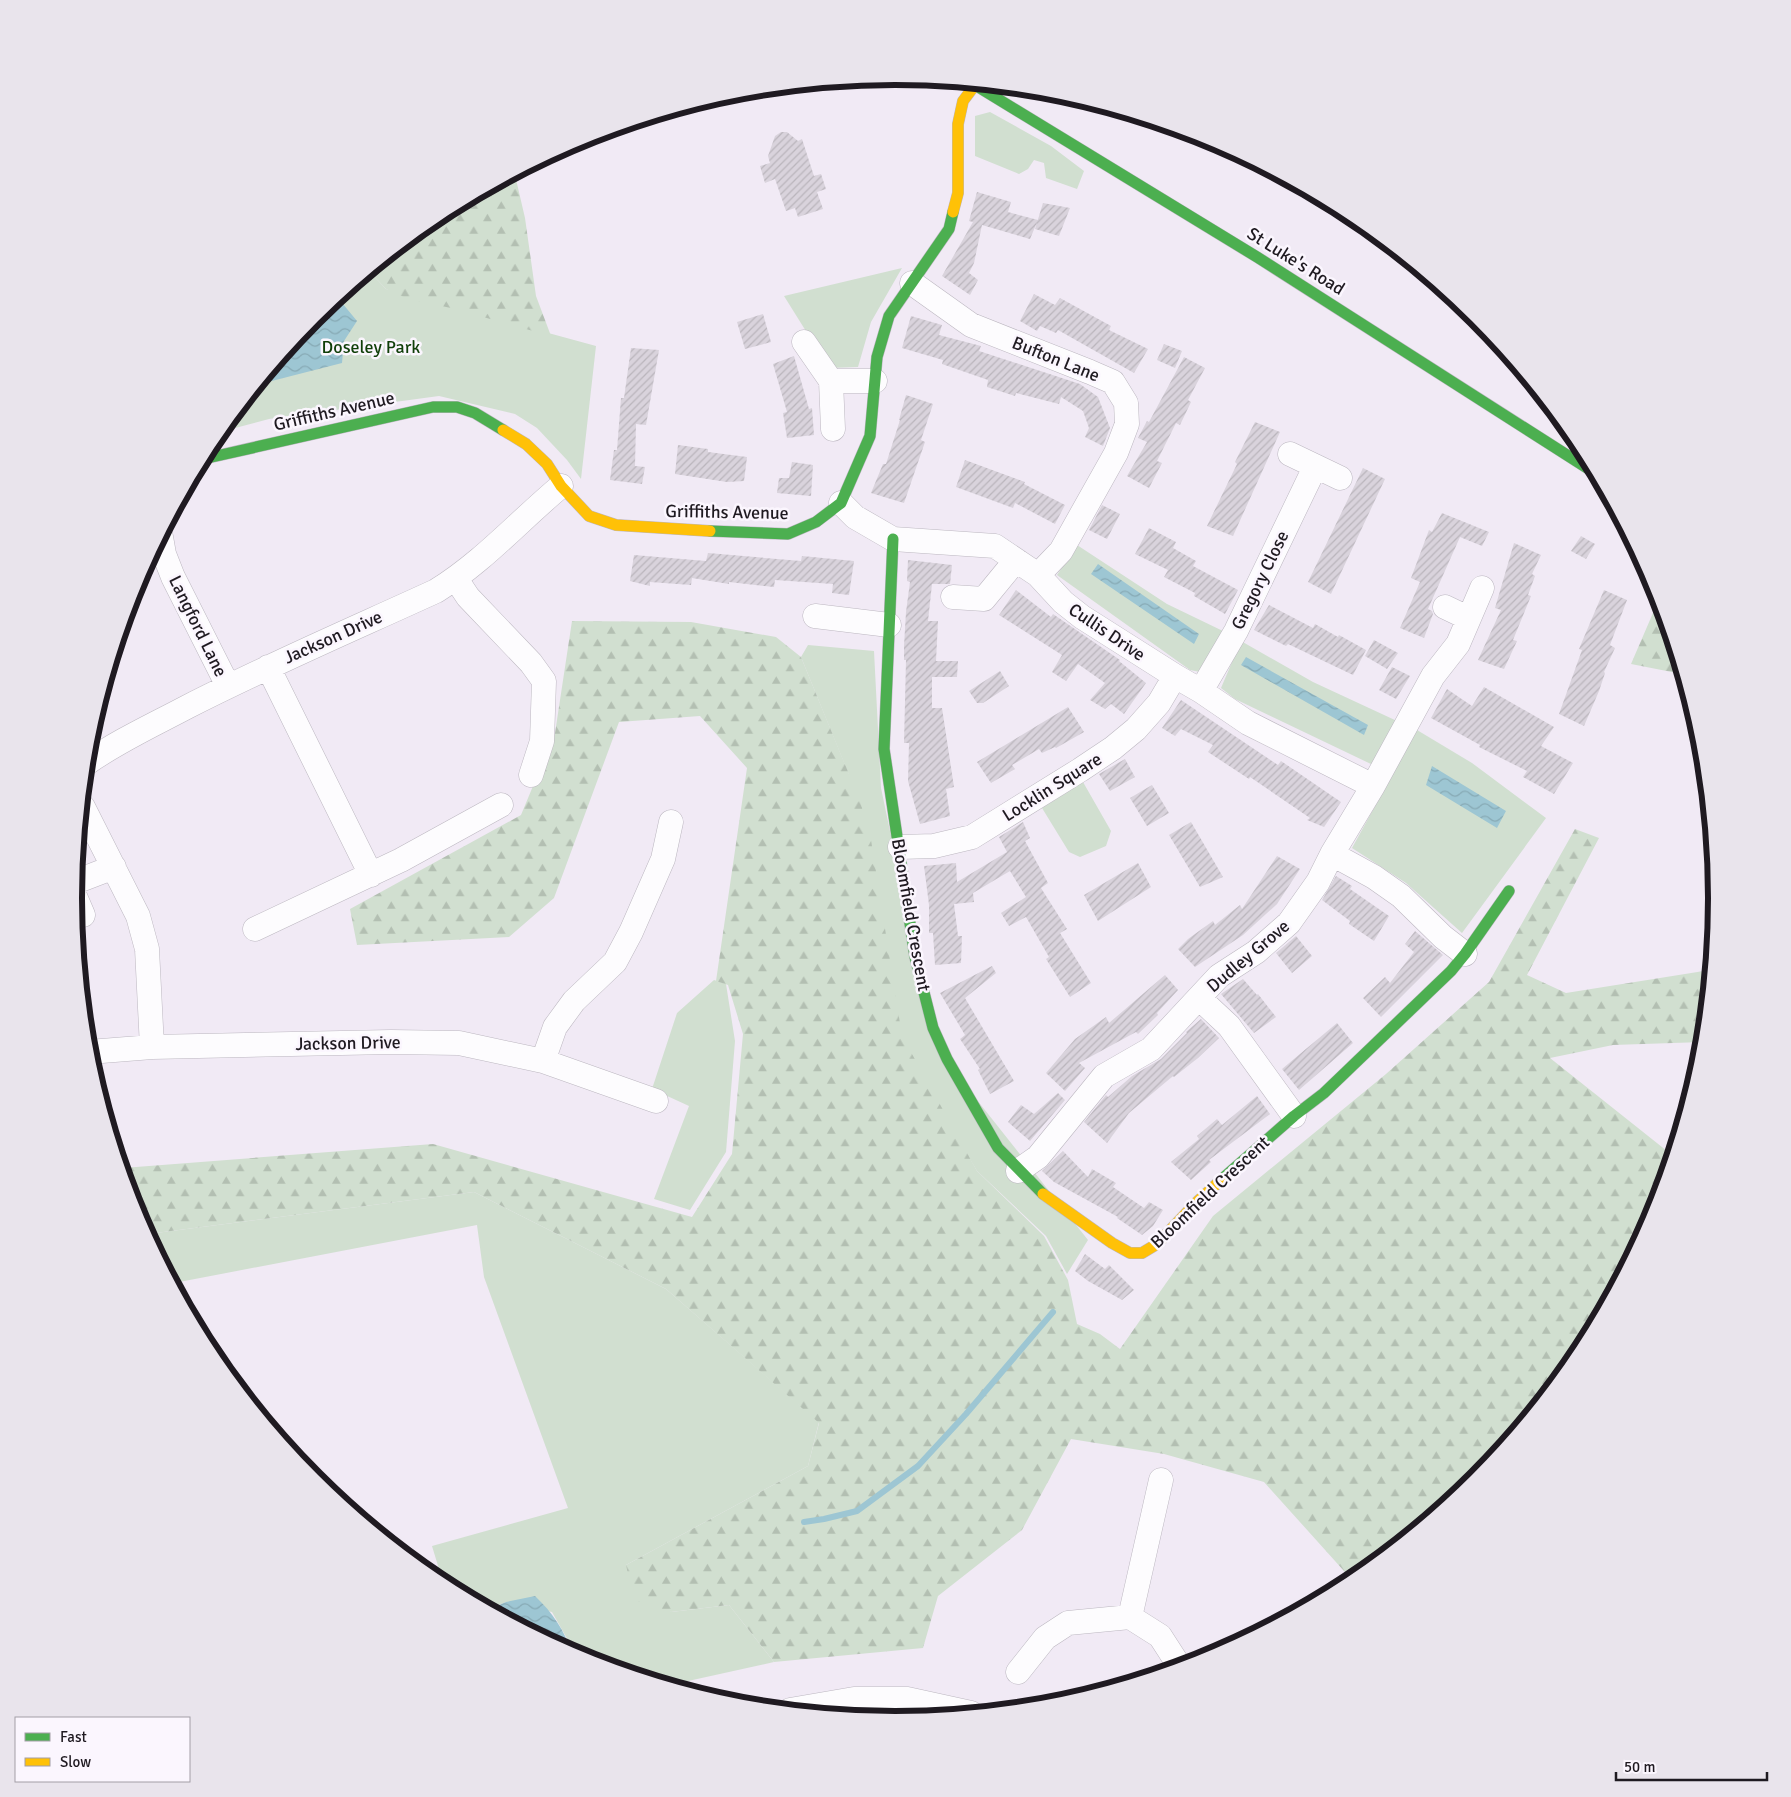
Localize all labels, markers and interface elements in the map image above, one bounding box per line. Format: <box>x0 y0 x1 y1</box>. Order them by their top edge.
street label: St Luke's Road <box>1243 222 1349 300</box>
street label: Bufton Lane <box>1009 331 1103 387</box>
park label: Doseley Park <box>322 336 420 358</box>
street label: Griffiths Avenue <box>271 386 397 436</box>
street label: Griffiths Avenue <box>665 500 789 524</box>
street label: Gregory Close <box>1227 527 1293 633</box>
street label: Langford Lane <box>164 572 232 680</box>
street label: Cullis Drive <box>1064 598 1150 666</box>
street label: Jackson Drive <box>280 606 386 668</box>
street label: Locklin Square <box>998 748 1106 826</box>
street label: Bloomfield Crescent <box>887 837 935 993</box>
street label: Dudley Grove <box>1202 915 1294 997</box>
street label: Jackson Drive <box>295 1031 401 1055</box>
street label: Bloomfield Crescent <box>1146 1131 1274 1253</box>
legend <box>15 1717 190 1782</box>
text: Fast <box>60 1728 87 1746</box>
scale bar <box>1616 1750 1767 1782</box>
text: Slow <box>60 1753 91 1771</box>
text: 50 m <box>1624 1758 1655 1776</box>

